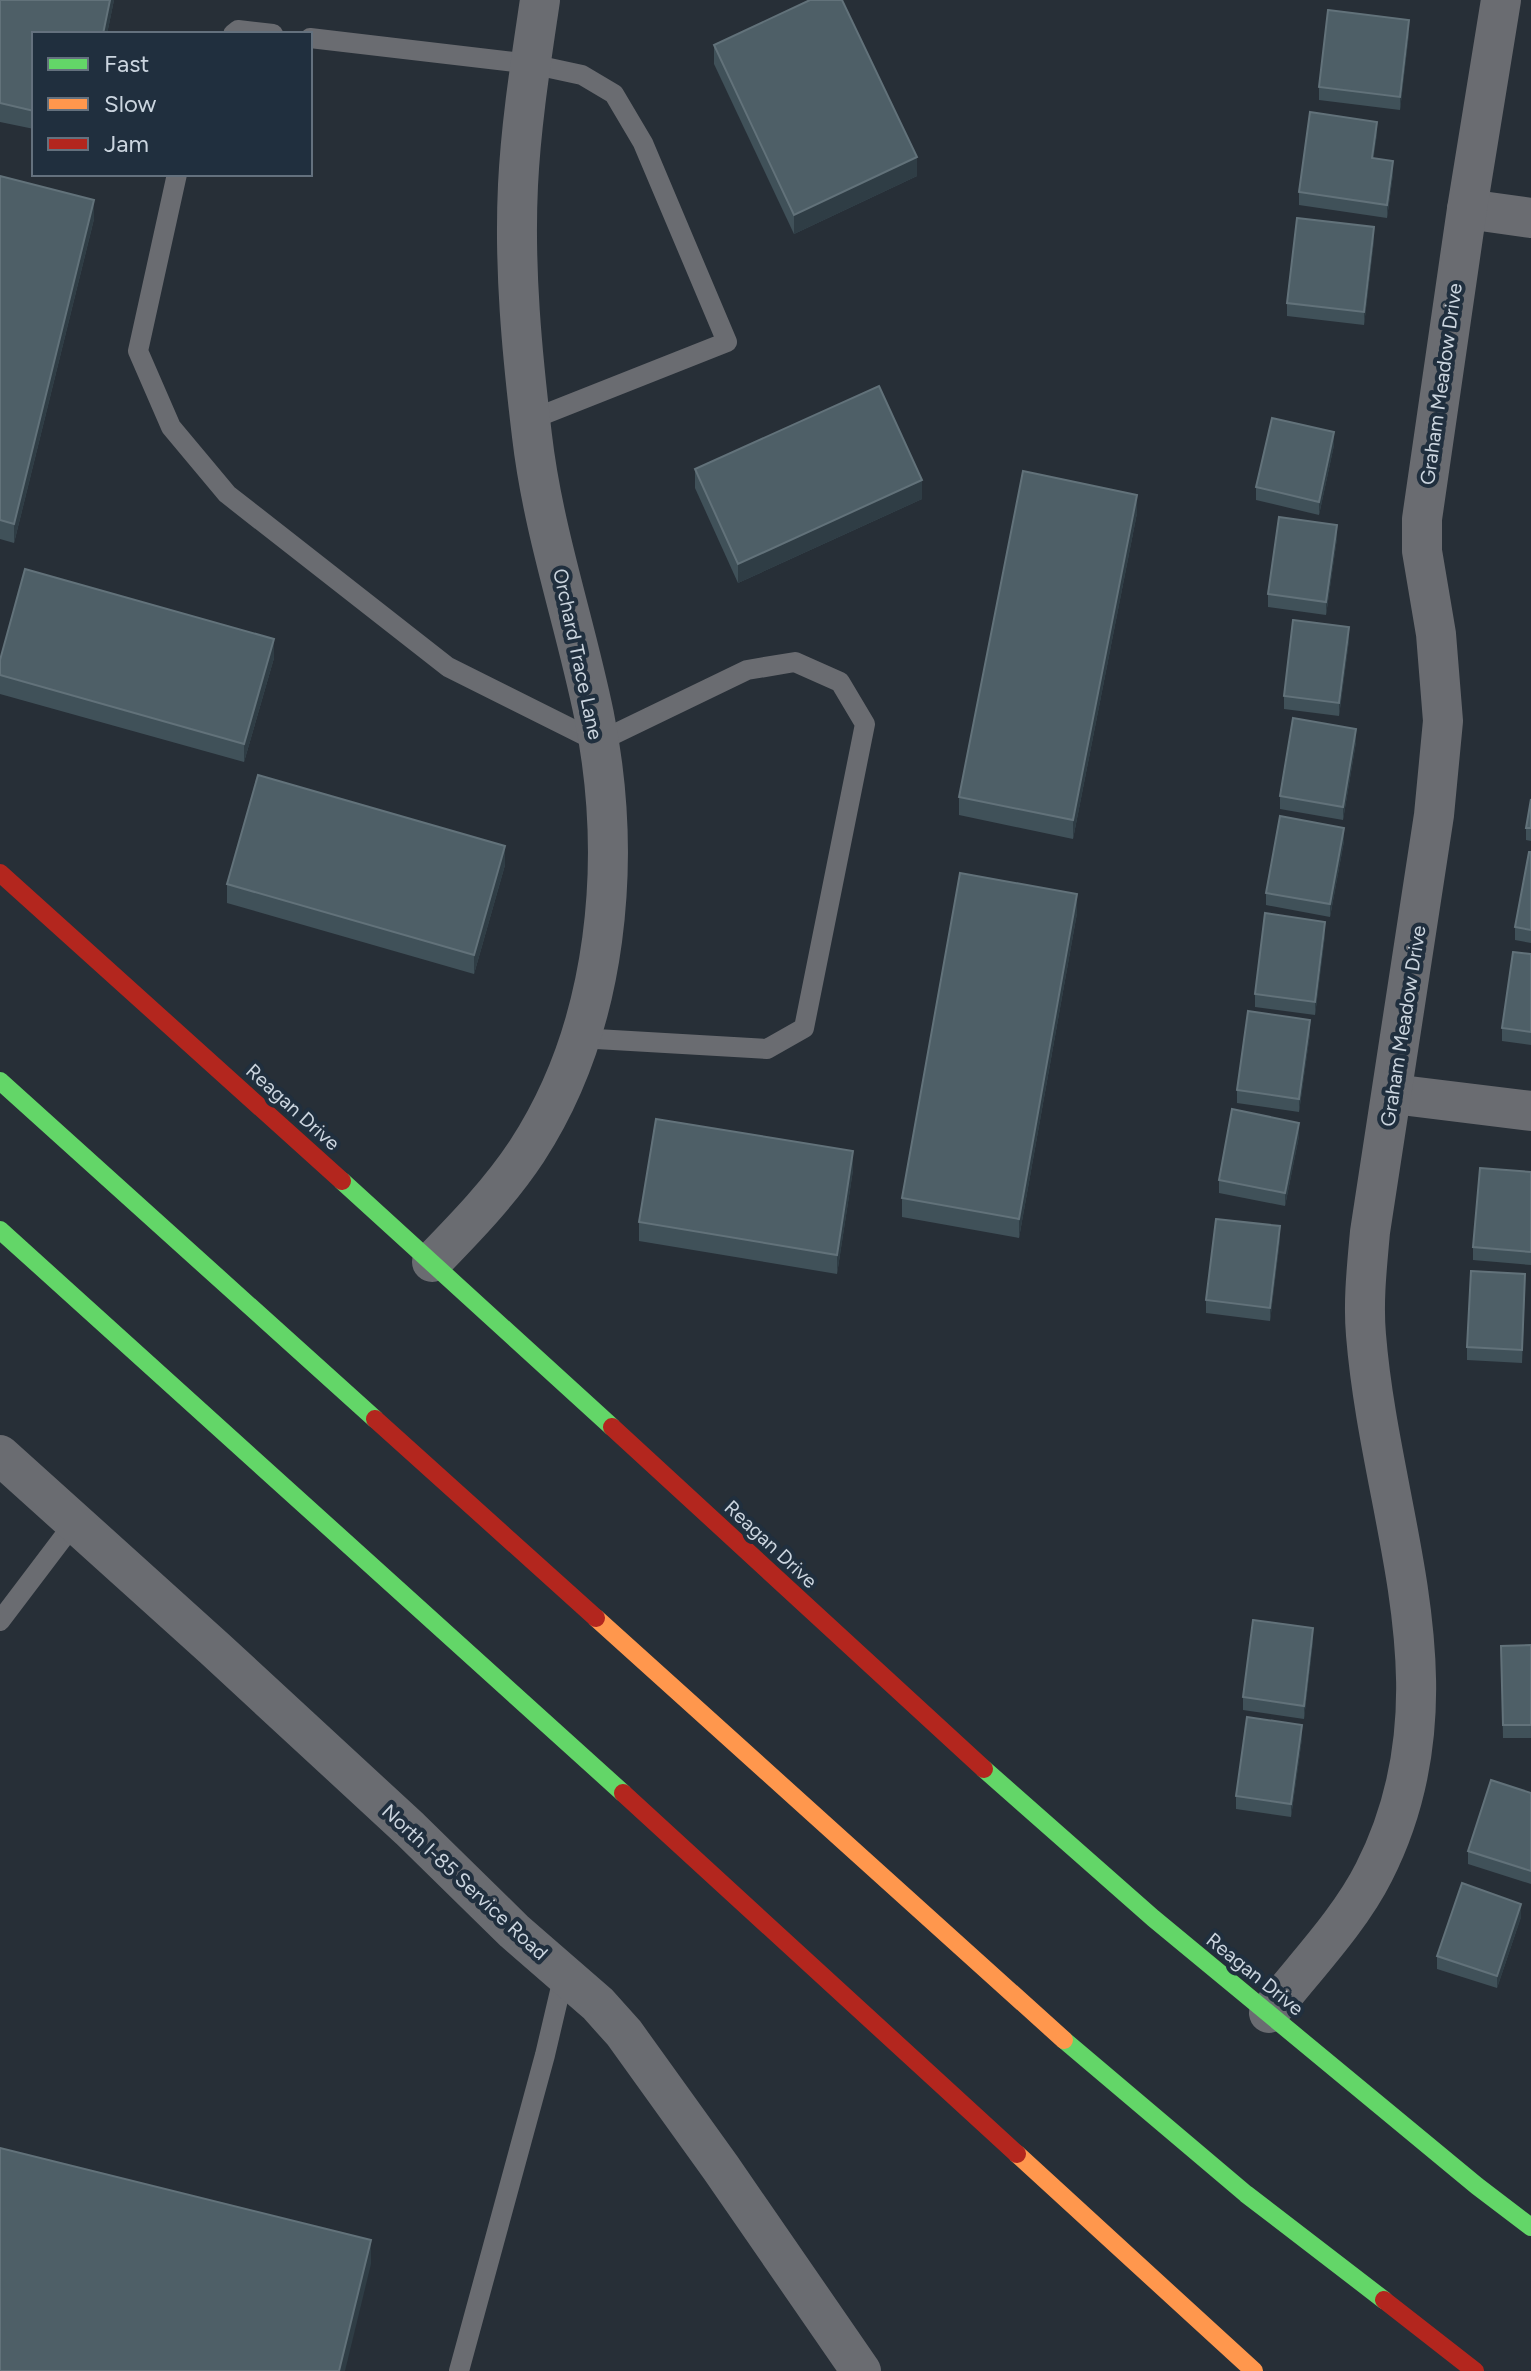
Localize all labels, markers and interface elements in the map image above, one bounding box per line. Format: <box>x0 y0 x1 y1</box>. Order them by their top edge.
legend <box>32 32 312 176</box>
text: Fast <box>104 49 149 78</box>
text: Slow <box>104 89 157 118</box>
text: Jam <box>104 129 149 158</box>
street label: Graham Meadow Drive <box>1415 282 1467 486</box>
street label: Orchard Trace Lane <box>548 566 608 742</box>
street label: Graham Meadow Drive <box>1375 924 1431 1128</box>
street label: Reagan Drive <box>241 1059 345 1155</box>
street label: Reagan Drive <box>720 1495 822 1593</box>
street label: North I-85 Service Road <box>377 1799 553 1965</box>
street label: Reagan Drive <box>1202 1928 1308 2020</box>

